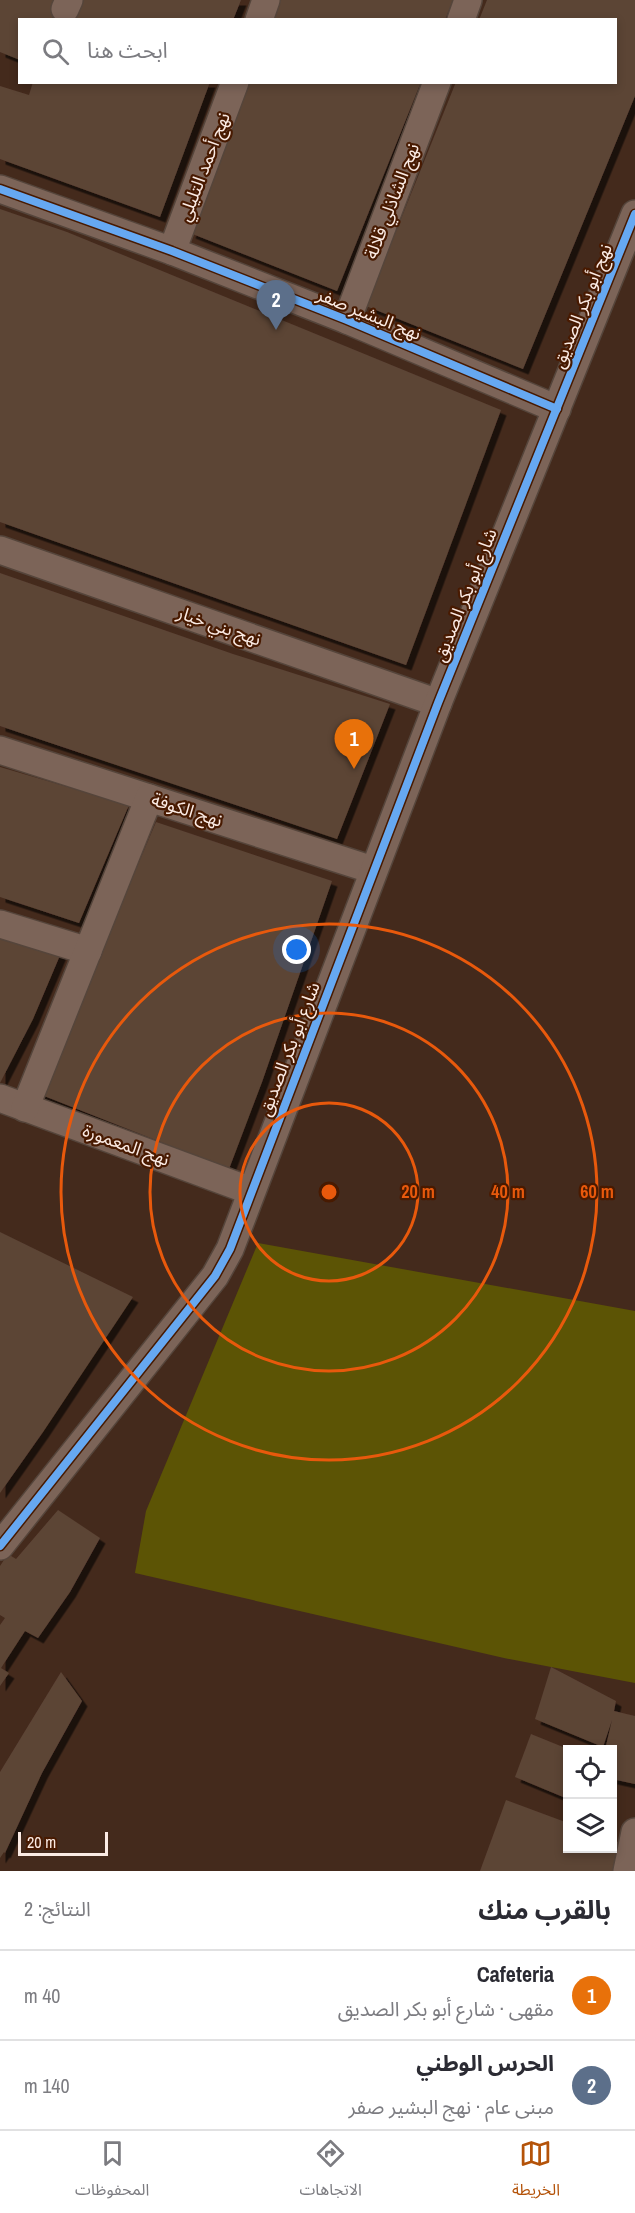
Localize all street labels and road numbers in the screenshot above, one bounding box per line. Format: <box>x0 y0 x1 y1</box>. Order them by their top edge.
street label: نهج أحمد التليلي <box>171 109 237 225</box>
street label: نهج الشاذلي قلالة <box>358 139 426 263</box>
street label: نهج أبو بكر الصديق <box>545 240 619 372</box>
street label: نهج البشير صفر <box>312 281 425 347</box>
street label: شارع أبو بكر الصديق <box>426 524 505 666</box>
street label: نهج بني خيار <box>172 599 265 653</box>
street label: نهج الكوفة <box>148 786 226 834</box>
street label: شارع أبو بكر الصديق <box>251 978 327 1120</box>
street label: نهج المعمورة <box>79 1117 173 1173</box>

